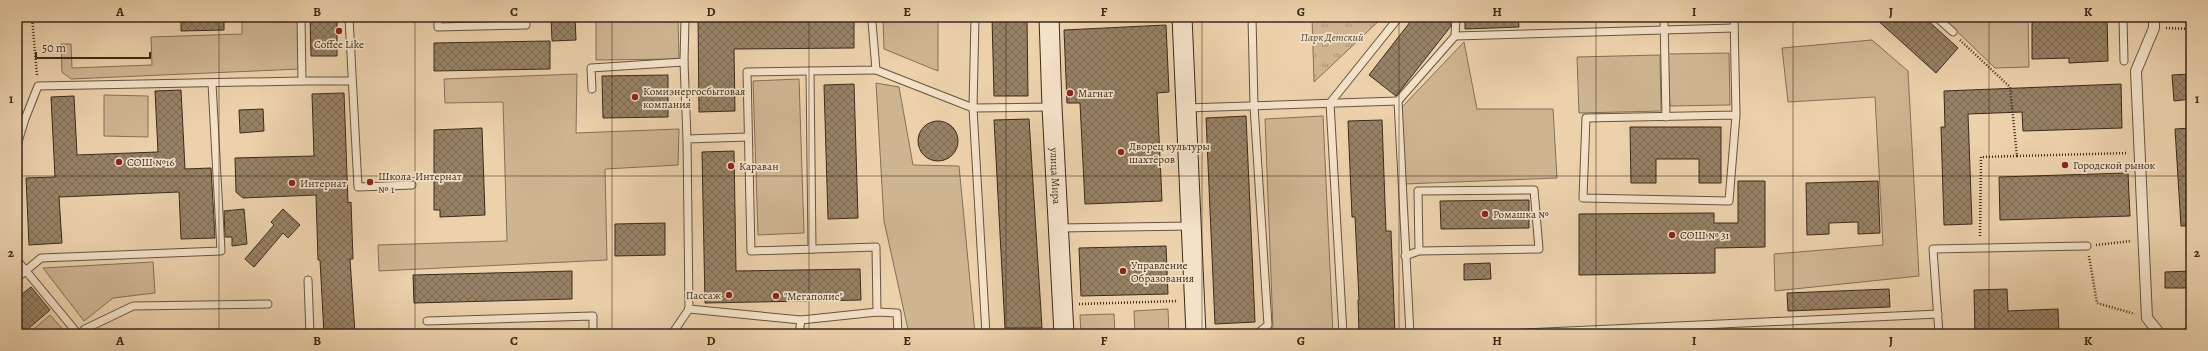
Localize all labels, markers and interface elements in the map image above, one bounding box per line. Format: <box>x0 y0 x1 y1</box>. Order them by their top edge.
text: A <box>115 3 125 20</box>
text: B <box>313 3 321 20</box>
text: C <box>510 3 518 20</box>
text: D <box>706 3 716 20</box>
text: E <box>903 3 911 20</box>
text: F <box>1101 3 1108 20</box>
text: G <box>1297 3 1305 20</box>
text: H <box>1492 3 1502 20</box>
text: I <box>1692 3 1697 20</box>
text: J <box>1889 3 1893 20</box>
text: K <box>2084 3 2093 20</box>
marker: Coffee Like <box>334 26 344 36</box>
park label: Парк Детский <box>1301 30 1364 45</box>
scale bar <box>36 34 150 60</box>
place label: Coffee Like <box>314 37 364 52</box>
text: 50 m <box>42 40 66 56</box>
place label: Комиэнергосбытовая компания <box>643 84 745 112</box>
place label: Магнат <box>1078 86 1113 101</box>
marker: Магнат <box>1065 88 1075 98</box>
text: 1 <box>9 90 14 107</box>
text: 1 <box>2195 90 2200 107</box>
marker: Комиэнергосбытовая компания <box>630 92 640 102</box>
place label: Дворец культуры шахтёров <box>1129 139 1210 167</box>
street label: улица Мира <box>1046 146 1064 206</box>
marker: Дворец культуры шахтёров <box>1116 147 1126 157</box>
place label: СОШ №16 <box>127 155 175 170</box>
marker: СОШ №16 <box>114 157 124 167</box>
place label: Городской рынок <box>2073 158 2156 173</box>
place label: Караван <box>739 159 779 174</box>
marker: Городской рынок <box>2060 160 2070 170</box>
marker: Караван <box>726 161 736 171</box>
place label: Школа-Интернат № 1 <box>378 169 462 197</box>
place label: Интернат <box>300 176 347 191</box>
marker: Школа-Интернат № 1 <box>365 177 375 187</box>
marker: Интернат <box>287 178 297 188</box>
place label: Ромашка № <box>1493 207 1549 222</box>
marker: Ромашка № <box>1480 209 1490 219</box>
place label: СОШ № 31 <box>1680 228 1729 243</box>
marker: СОШ № 31 <box>1667 230 1677 240</box>
text: 2 <box>8 244 15 261</box>
text: 2 <box>2194 244 2201 261</box>
place label: Управление Образования <box>1131 258 1194 286</box>
marker: Управление Образования <box>1118 266 1128 276</box>
place label: Пассаж <box>686 288 722 303</box>
place label: "Мегаполис" <box>784 289 843 304</box>
marker: Пассаж <box>724 290 734 300</box>
marker: "Мегаполис" <box>771 291 781 301</box>
text: A <box>115 332 125 349</box>
text: B <box>313 332 321 349</box>
text: C <box>510 332 518 349</box>
text: D <box>706 332 716 349</box>
text: E <box>903 332 911 349</box>
text: F <box>1101 332 1108 349</box>
text: G <box>1297 332 1305 349</box>
text: H <box>1492 332 1502 349</box>
text: I <box>1692 332 1697 349</box>
text: J <box>1889 332 1893 349</box>
text: K <box>2084 332 2093 349</box>

